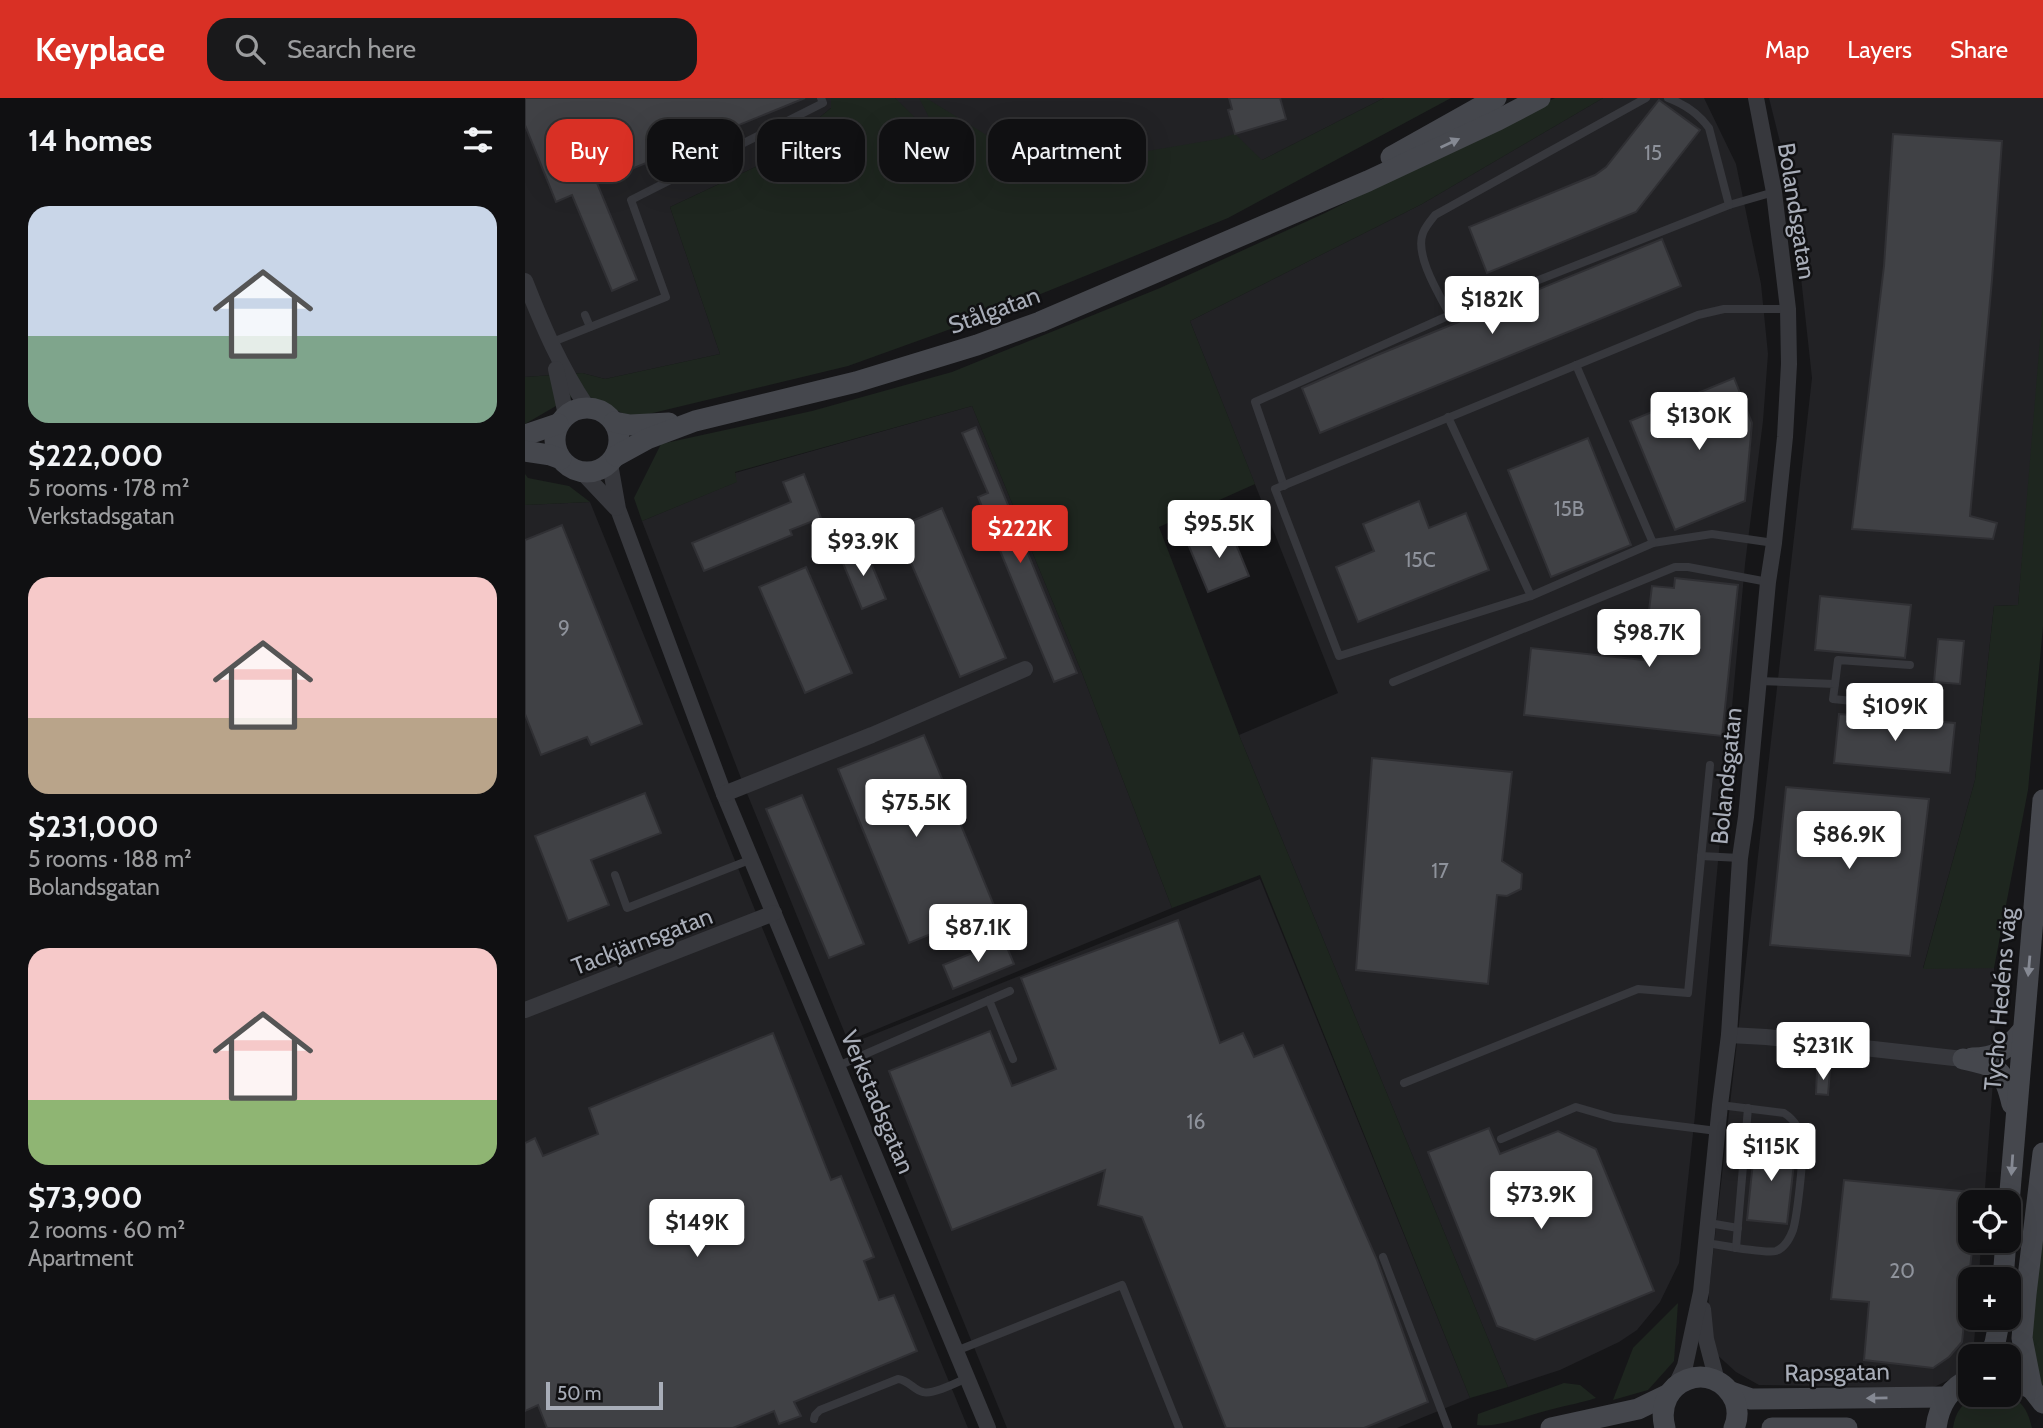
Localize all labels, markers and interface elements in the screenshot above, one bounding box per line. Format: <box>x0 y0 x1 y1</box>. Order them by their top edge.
search box <box>207 18 697 81</box>
text: Keyplace <box>35 29 165 69</box>
icon: search <box>231 30 269 68</box>
text: Search here <box>287 33 416 65</box>
text: Map <box>1765 35 1809 64</box>
text: Layers <box>1847 35 1912 64</box>
text: Share <box>1950 35 2008 64</box>
chip: Buy <box>546 119 633 182</box>
chip: Rent <box>647 119 743 182</box>
chip: Filters <box>757 119 865 182</box>
chip: New <box>879 119 974 182</box>
chip: Apartment <box>988 119 1146 182</box>
icon: filters <box>459 121 497 159</box>
text: 14 homes <box>28 122 152 159</box>
one-way arrow <box>1440 137 1460 149</box>
house number: 15 <box>1644 140 1662 165</box>
street label: Bolandsgatan <box>1772 141 1822 281</box>
icon: home <box>200 251 326 377</box>
pin: $182K <box>1443 276 1541 336</box>
street label: Stålgatan <box>944 280 1044 340</box>
text: $182K <box>1461 285 1523 313</box>
pin: $130K <box>1650 392 1748 452</box>
text: $130K <box>1667 401 1731 429</box>
text: $222,000 <box>28 437 163 474</box>
text: 5 rooms · 178 m² <box>28 474 189 502</box>
house number: 15B <box>1554 496 1584 521</box>
pin: $95.5K <box>1162 500 1276 560</box>
text: Verkstadsgatan <box>28 502 175 530</box>
pin: $222K <box>971 505 1069 565</box>
text: $95.5K <box>1184 509 1254 537</box>
text: $222K <box>988 514 1052 542</box>
pin: $93.9K <box>806 518 920 578</box>
text: $93.9K <box>828 527 898 555</box>
house number: 15C <box>1404 547 1436 572</box>
pin: $98.7K <box>1592 610 1706 669</box>
house number: 9 <box>558 615 570 640</box>
text: $98.7K <box>1613 618 1685 646</box>
icon: home <box>200 622 326 748</box>
pin: $109K <box>1846 684 1944 743</box>
text: $109K <box>1862 692 1928 720</box>
street label: Bolandsgatan <box>1704 706 1748 846</box>
pin: $75.5K <box>859 780 973 839</box>
text: $75.5K <box>881 788 951 816</box>
text: $231,000 <box>28 808 159 845</box>
pin: $86.9K <box>1792 812 1906 871</box>
text: $86.9K <box>1813 820 1885 848</box>
text: 5 rooms · 188 m² <box>28 845 192 873</box>
house number: 17 <box>1431 858 1449 883</box>
text: Bolandsgatan <box>28 873 160 901</box>
street label: Tackjärnsgatan <box>568 901 716 981</box>
pin: $87.1K <box>921 904 1035 964</box>
street label: Tycho Hedéns väg <box>1978 905 2023 1092</box>
text: $87.1K <box>945 913 1011 941</box>
one-way arrow <box>2023 955 2034 977</box>
icon: home <box>200 993 326 1119</box>
pin: $231K <box>1774 1023 1872 1082</box>
street label: Verkstadsgatan <box>835 1026 921 1178</box>
text: $231K <box>1793 1031 1853 1059</box>
house number: 16 <box>1187 1109 1205 1134</box>
pin: $115K <box>1722 1124 1820 1183</box>
text: $115K <box>1742 1132 1800 1160</box>
one-way arrow <box>2006 1155 2017 1177</box>
pin: $73.9K <box>1484 1172 1598 1231</box>
text: $73,900 <box>28 1179 143 1216</box>
text: $73.9K <box>1506 1180 1576 1208</box>
map controls <box>1958 1190 2021 1407</box>
button: locate <box>1958 1190 2021 1253</box>
pin: $149K <box>648 1200 746 1259</box>
text: $149K <box>665 1208 729 1236</box>
text: 2 rooms · 60 m² <box>28 1216 185 1244</box>
text: Apartment <box>28 1244 133 1272</box>
house number: 20 <box>1889 1258 1915 1283</box>
button: + <box>1958 1267 2021 1330</box>
button: − <box>1958 1344 2021 1407</box>
street label: Rapsgatan <box>1784 1357 1890 1387</box>
scale bar <box>546 1379 663 1411</box>
text: 50 m <box>557 1382 601 1405</box>
one-way arrow <box>1866 1392 1888 1404</box>

